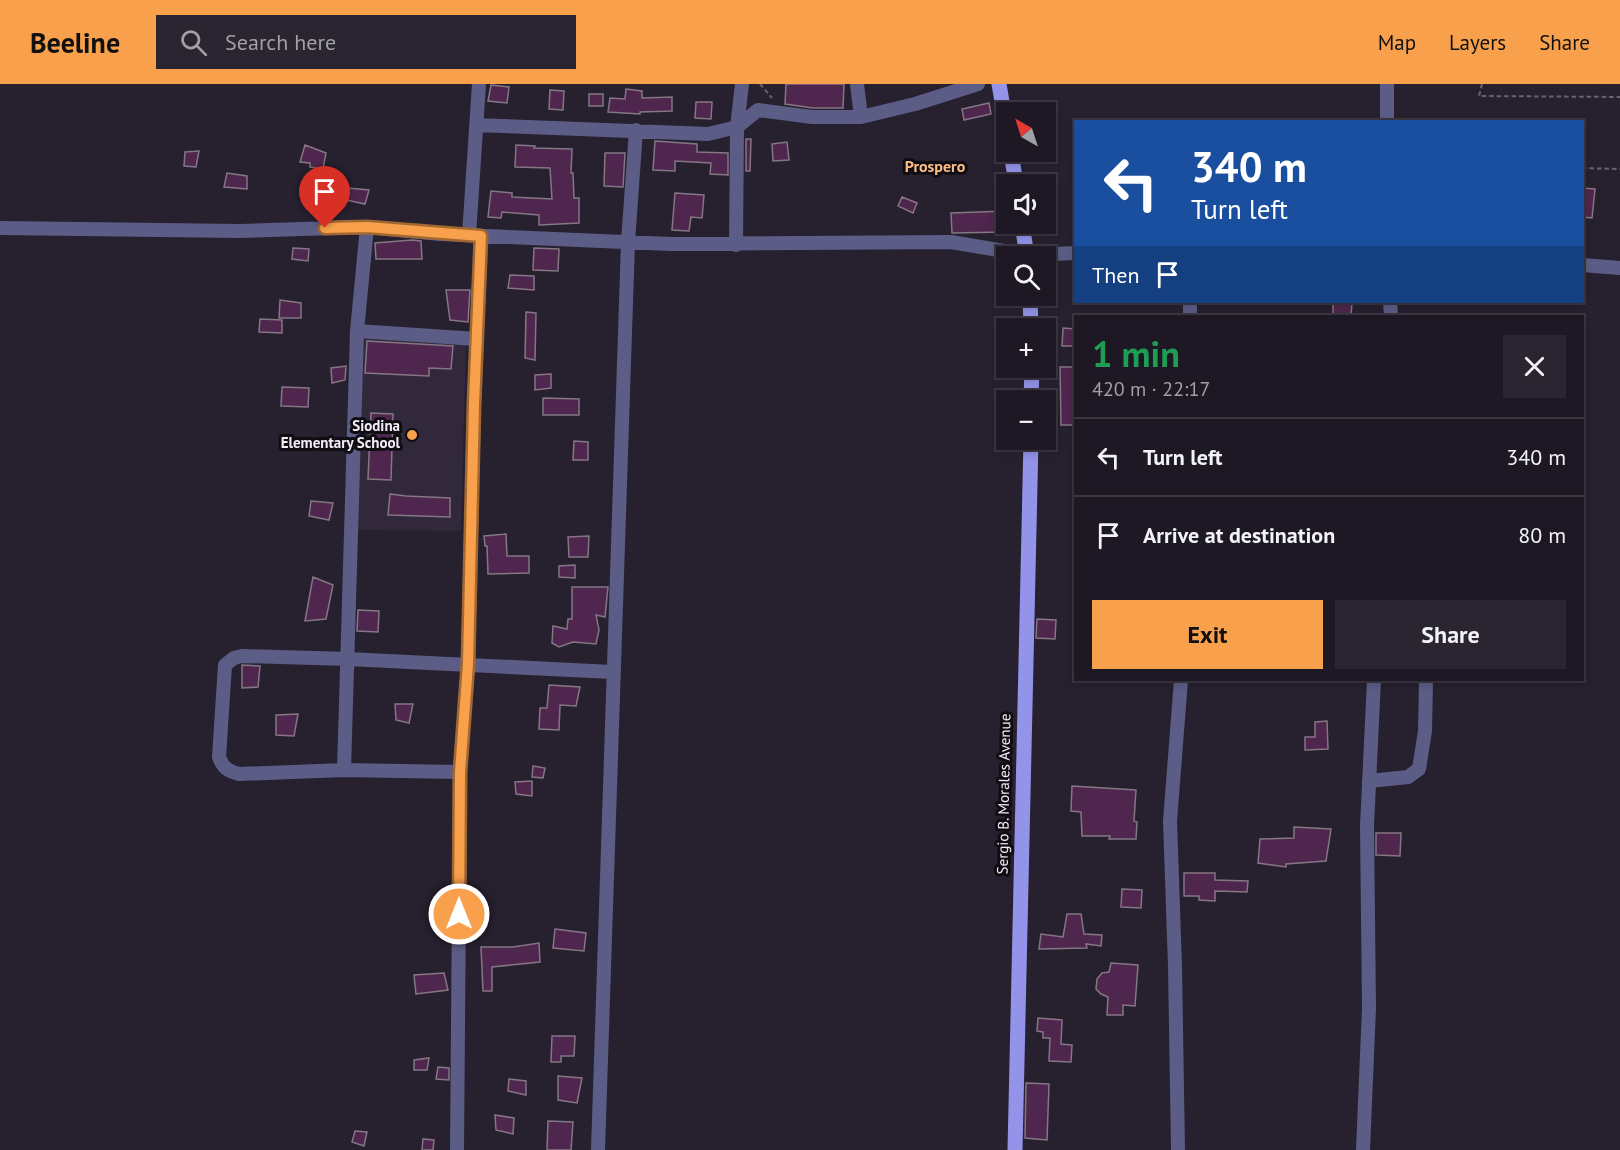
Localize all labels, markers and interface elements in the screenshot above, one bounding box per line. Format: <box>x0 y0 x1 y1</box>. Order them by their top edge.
search box <box>156 15 576 69</box>
text: Beeline <box>30 24 120 61</box>
icon: search <box>177 26 210 59</box>
text: Search here <box>225 28 336 56</box>
text: Map <box>1378 29 1416 56</box>
text: Layers <box>1449 29 1506 56</box>
text: Share <box>1539 29 1590 56</box>
north arrow <box>996 102 1056 162</box>
map controls <box>996 102 1056 450</box>
text: 340 m <box>1191 139 1307 194</box>
icon: left <box>1092 144 1170 222</box>
district label: Prospero <box>905 156 966 176</box>
pin <box>299 166 350 228</box>
button: sound <box>996 174 1056 234</box>
icon: arrive <box>308 175 341 208</box>
text: Turn left <box>1191 192 1288 226</box>
button: search <box>996 246 1056 306</box>
icon: arrive <box>1151 258 1184 291</box>
text: Then <box>1092 261 1139 289</box>
button: + <box>996 318 1056 378</box>
text: 1 min <box>1092 330 1180 377</box>
button: close <box>1503 335 1566 398</box>
text: 420 m · 22:17 <box>1092 376 1210 402</box>
button: − <box>996 390 1056 450</box>
place label: Siodina Elementary School <box>281 416 401 452</box>
marker: Siodina Elementary School <box>405 428 419 442</box>
icon: left <box>1092 441 1125 474</box>
text: Turn left <box>1143 443 1223 471</box>
text: 340 m <box>1506 443 1566 471</box>
icon: arrive <box>1092 519 1125 552</box>
text: Arrive at destination <box>1143 521 1335 549</box>
text: 80 m <box>1518 521 1566 549</box>
button: Exit <box>1092 600 1323 669</box>
button: Share <box>1335 600 1566 669</box>
street label: Sergio B. Morales Avenue <box>993 713 1014 875</box>
position arrow <box>427 882 491 946</box>

